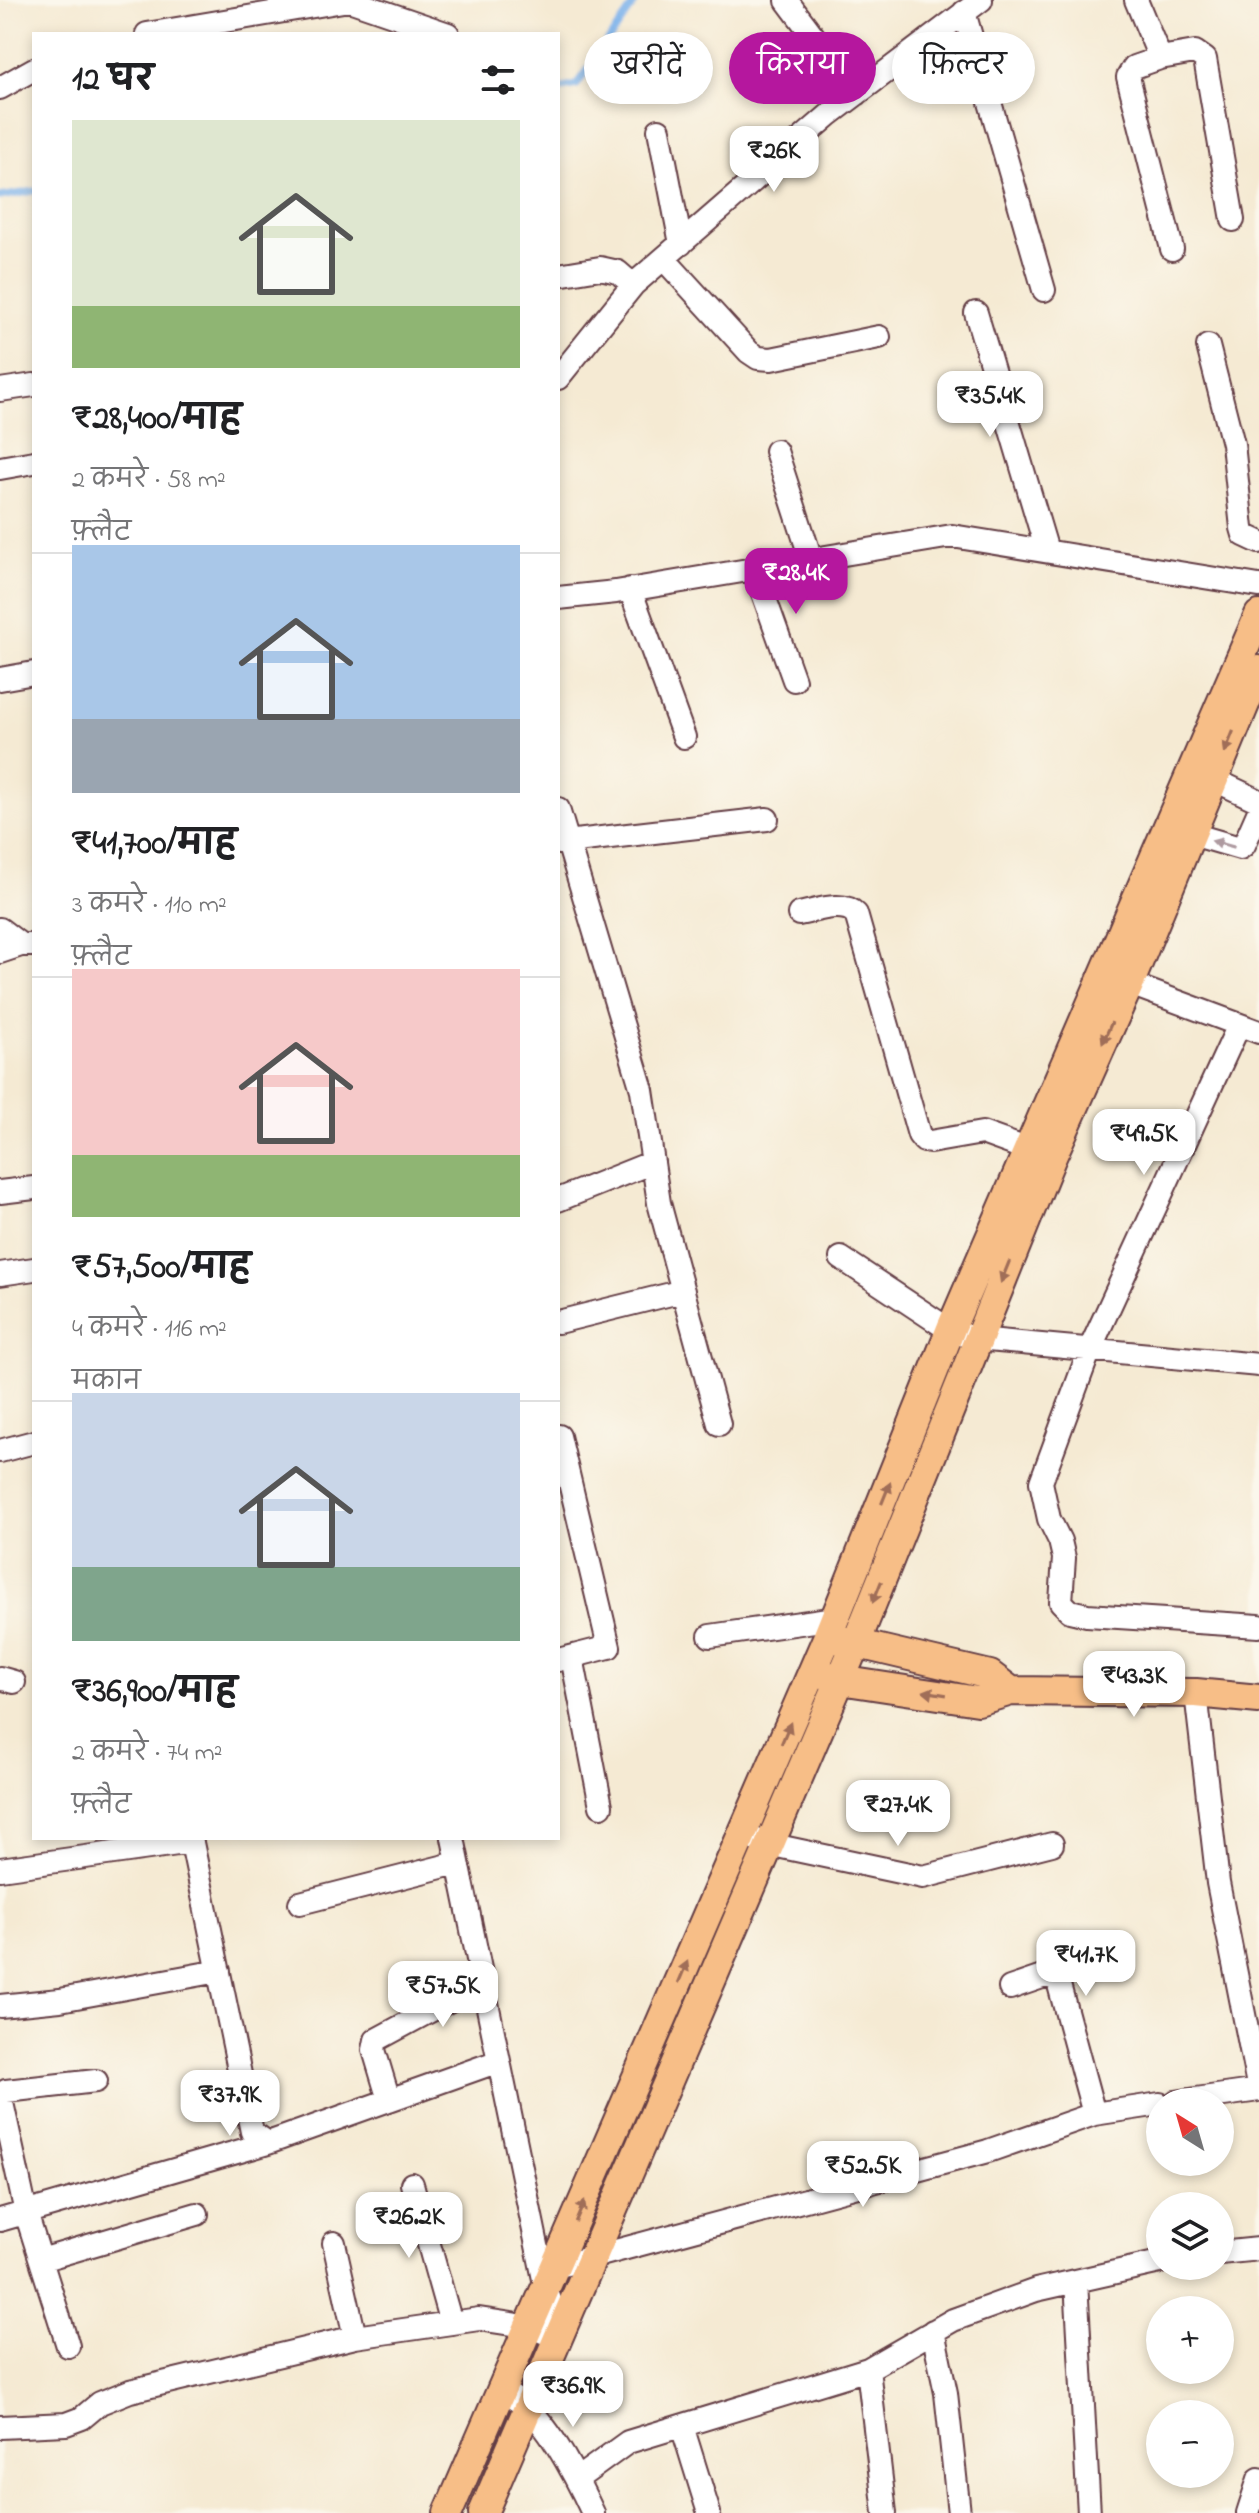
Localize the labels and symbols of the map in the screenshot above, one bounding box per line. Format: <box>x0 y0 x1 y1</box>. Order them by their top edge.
pin: ₹26K <box>727 126 821 194</box>
pin: ₹35.4K <box>925 371 1055 439</box>
pin: ₹28.4K <box>731 548 861 616</box>
one-way arrow <box>1223 730 1236 754</box>
one-way arrow <box>1211 837 1235 850</box>
one-way arrow <box>1101 1022 1114 1045</box>
pin: ₹49.5K <box>1079 1109 1209 1177</box>
one-way arrow <box>998 1260 1011 1284</box>
one-way arrow <box>879 1481 892 1505</box>
one-way arrow <box>870 1580 883 1604</box>
pin: ₹43.3K <box>1069 1651 1199 1719</box>
one-way arrow <box>922 1687 947 1699</box>
one-way arrow <box>780 1721 793 1745</box>
pin: ₹27.4K <box>833 1780 963 1848</box>
pin: ₹41.7K <box>1021 1930 1151 1998</box>
one-way arrow <box>676 1960 689 1984</box>
pin: ₹57.5K <box>378 1961 508 2029</box>
pin: ₹37.9K <box>165 2070 295 2138</box>
north arrow <box>1146 2088 1234 2176</box>
pin: ₹52.5K <box>798 2141 928 2209</box>
pin: ₹26.2K <box>344 2192 474 2260</box>
one-way arrow <box>574 2199 587 2223</box>
pin: ₹36.9K <box>508 2361 638 2429</box>

